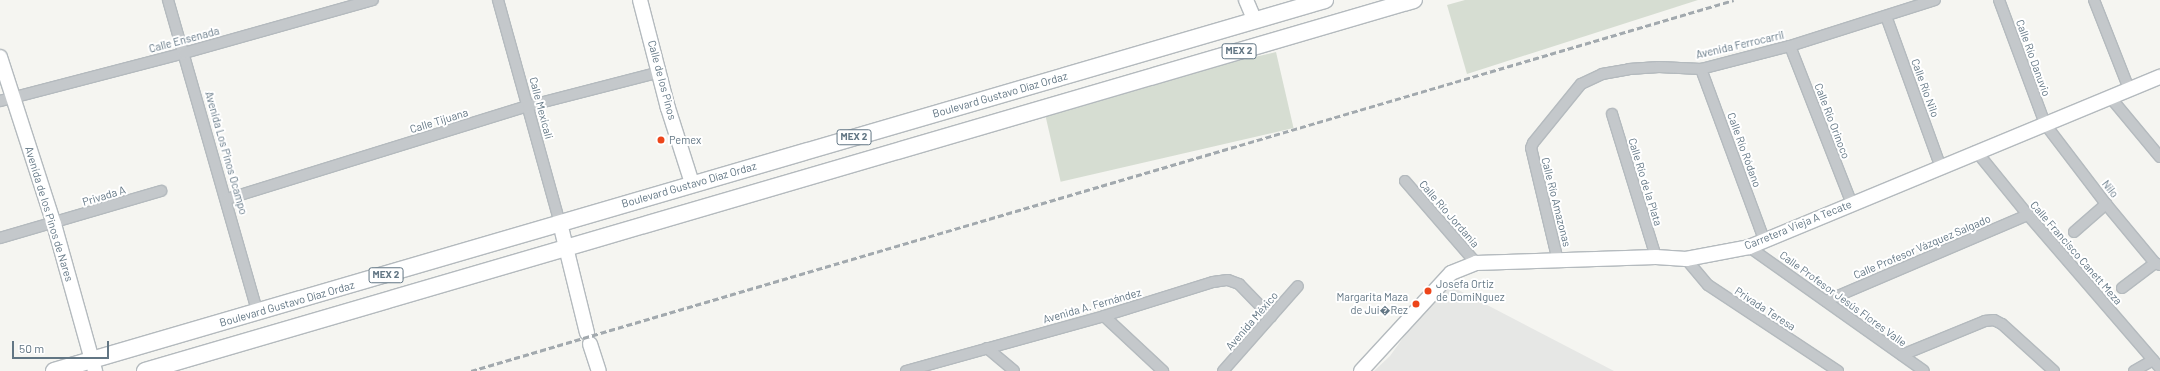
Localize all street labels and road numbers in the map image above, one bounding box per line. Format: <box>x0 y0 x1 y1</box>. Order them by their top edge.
street label: Calle Río Danuvio <box>2013 18 2053 98</box>
street label: Calle Ensenada <box>147 24 221 56</box>
street label: Avenida Ferrocarril <box>1695 28 1785 62</box>
street label: Calle de los Pinos <box>645 39 679 121</box>
road number: MEX 2 <box>1221 43 1257 59</box>
street label: Calle Río Nilo <box>1908 57 1942 119</box>
street label: Boulevard Gustavo Díaz Ordaz <box>931 69 1069 121</box>
street label: Calle Mexicali <box>526 76 556 140</box>
street label: Calle Río Orinoco <box>1812 81 1852 161</box>
street label: Avenida Los Pinos Ocampo <box>202 90 250 216</box>
street label: Calle Tijuana <box>408 106 470 136</box>
street label: Calle Río Ródano <box>1724 111 1764 189</box>
road number: MEX 2 <box>836 129 872 145</box>
street label: Calle Río de la Plata <box>1625 136 1665 228</box>
street label: Avenida de los Pinos de Nares <box>22 145 76 283</box>
street label: Calle Río Amazonas <box>1539 156 1573 248</box>
street label: Boulevard Gustavo Díaz Ordaz <box>620 159 758 211</box>
street label: Calle Río Jordania <box>1416 178 1482 250</box>
street label: Nilo <box>2099 178 2121 200</box>
street label: Privada A <box>81 183 127 209</box>
street label: Carretera Vieja A Tecate <box>1743 197 1853 253</box>
street label: Calle Francisco Canett Meza <box>2027 199 2125 307</box>
street label: Calle Profesor Vázquez Salgado <box>1851 212 1993 282</box>
street label: Calle Profesor Jesús Flores Valle <box>1777 248 1909 350</box>
road number: MEX 2 <box>368 267 404 283</box>
street label: Boulevard Gustavo Díaz Ordaz <box>218 278 356 330</box>
street label: Privada Teresa <box>1732 284 1798 334</box>
street label: Avenida A. Fernández <box>1041 286 1143 326</box>
street label: Avenida México <box>1223 289 1281 353</box>

